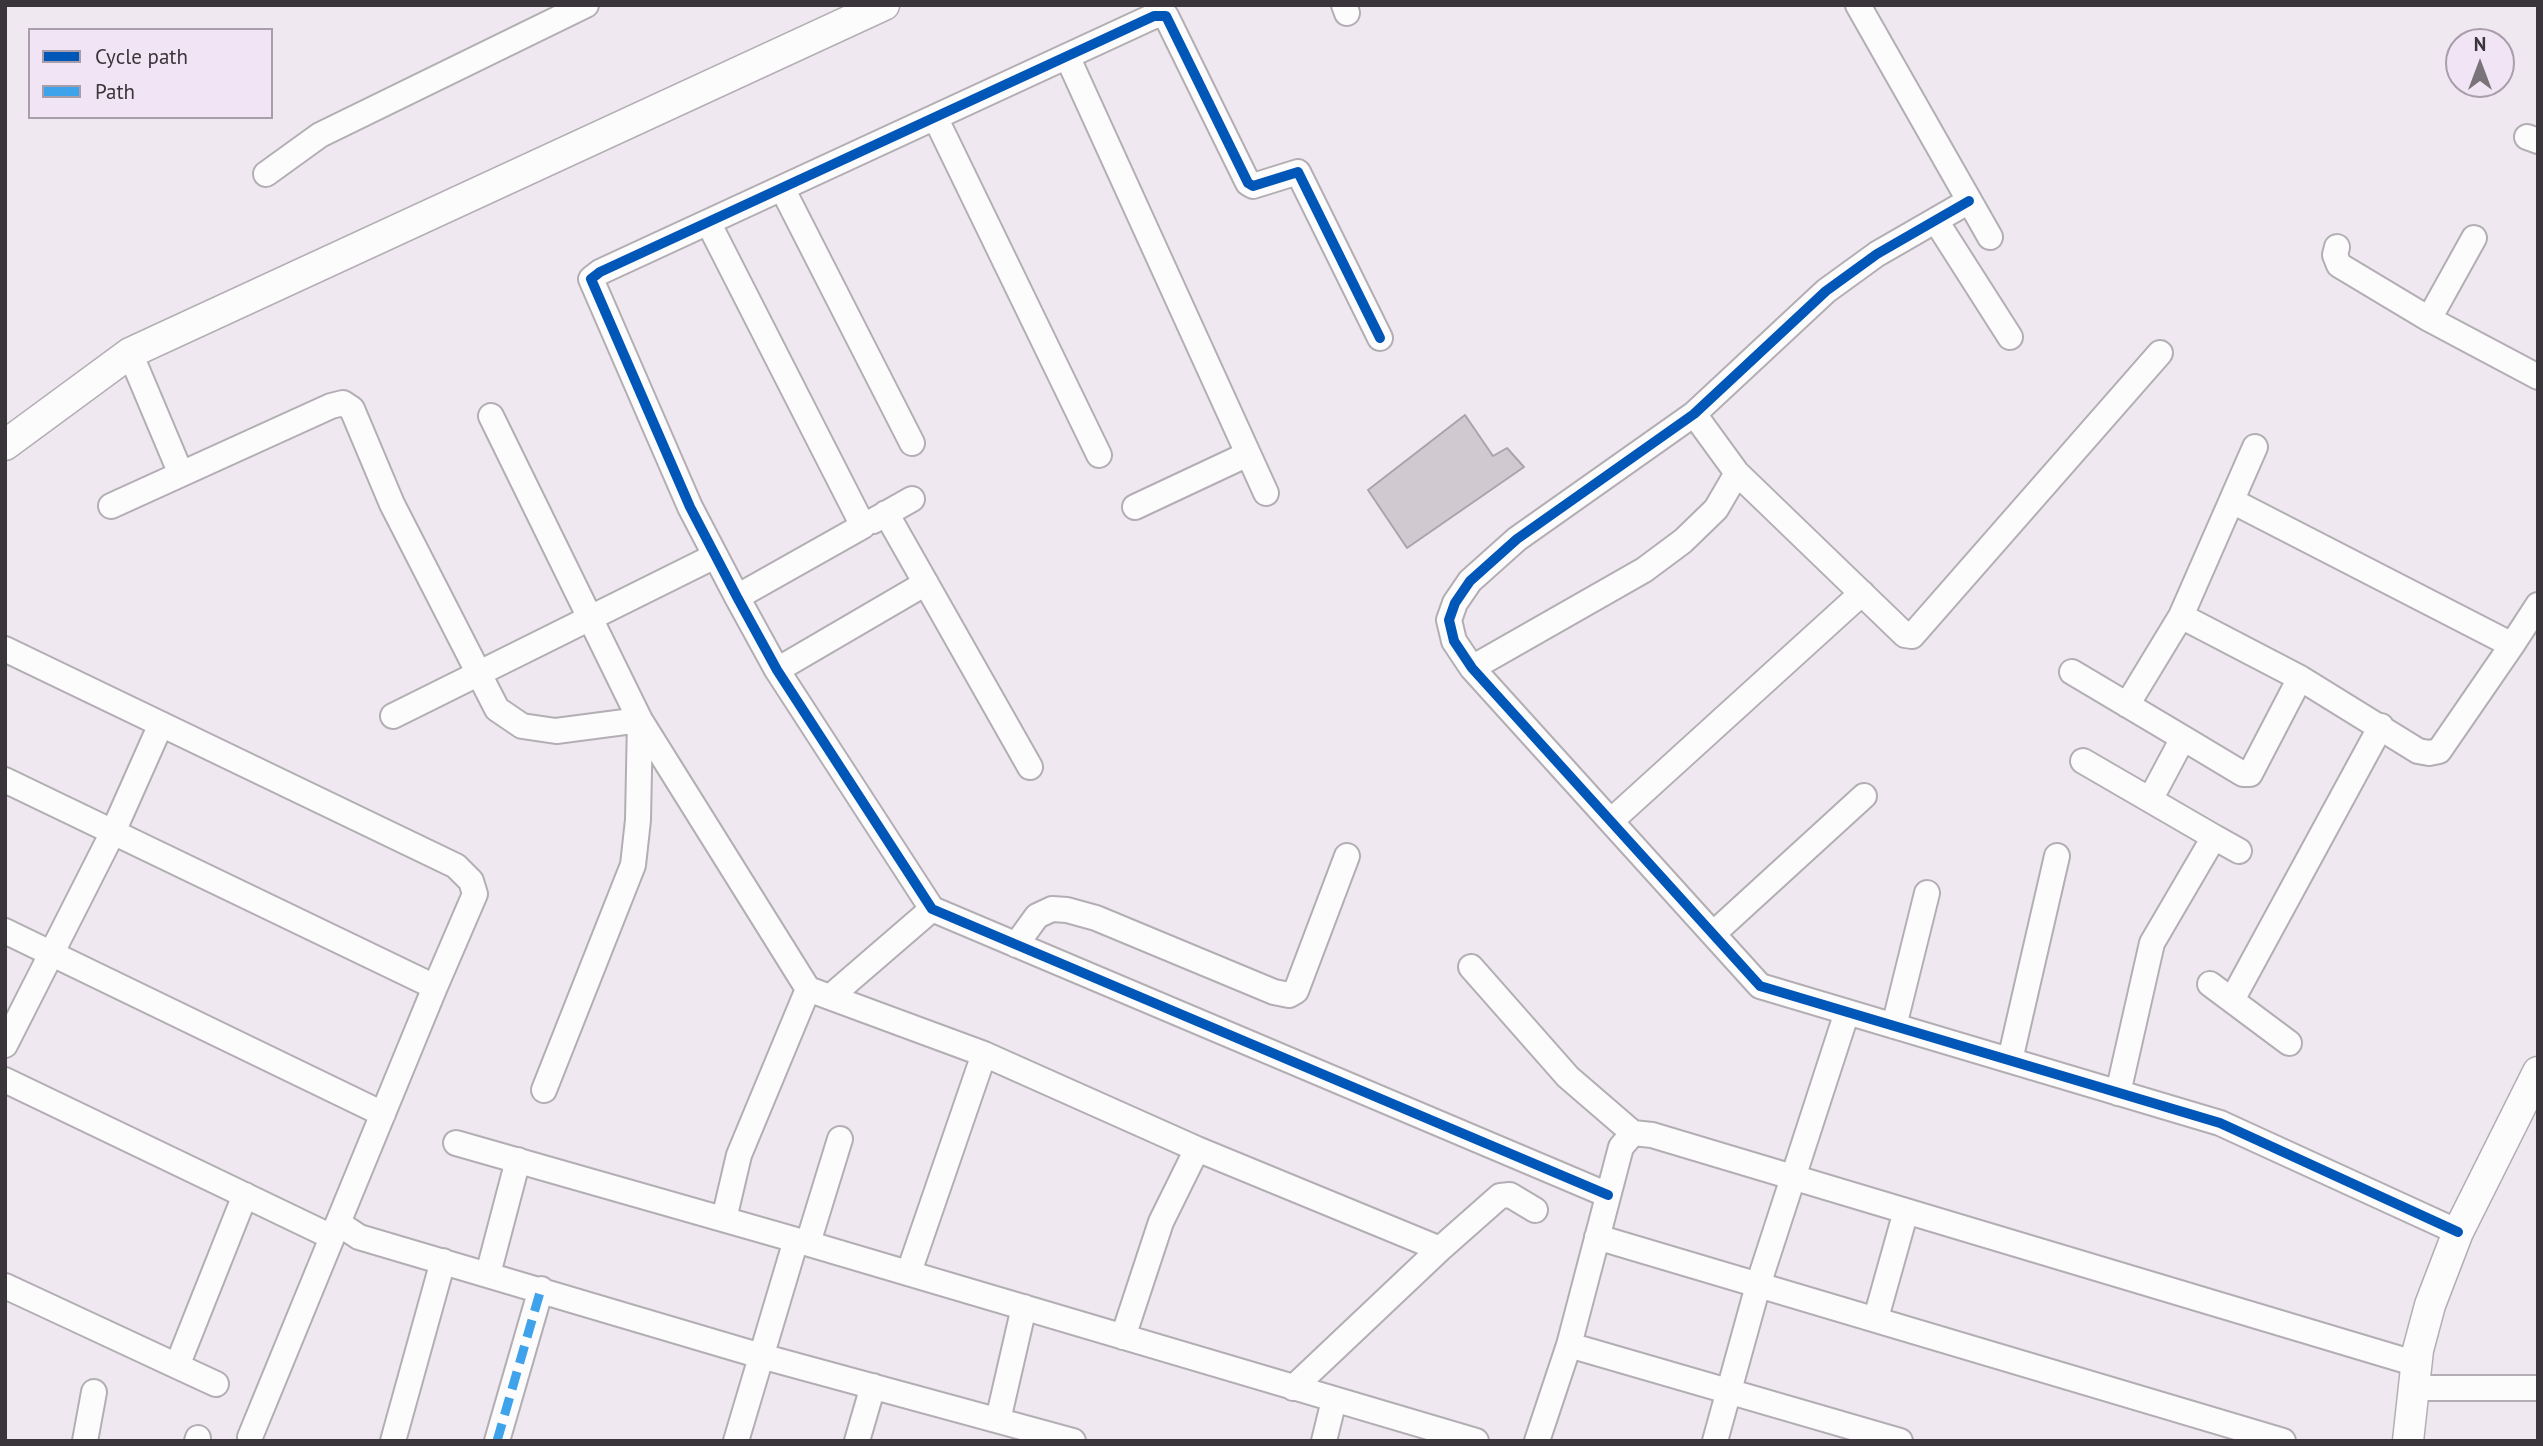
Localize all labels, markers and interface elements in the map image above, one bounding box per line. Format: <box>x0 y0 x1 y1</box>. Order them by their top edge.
legend <box>28 28 273 119</box>
north arrow <box>2445 28 2515 98</box>
text: N <box>2474 32 2486 56</box>
text: Cycle path <box>95 43 188 70</box>
text: Path <box>95 78 135 105</box>

